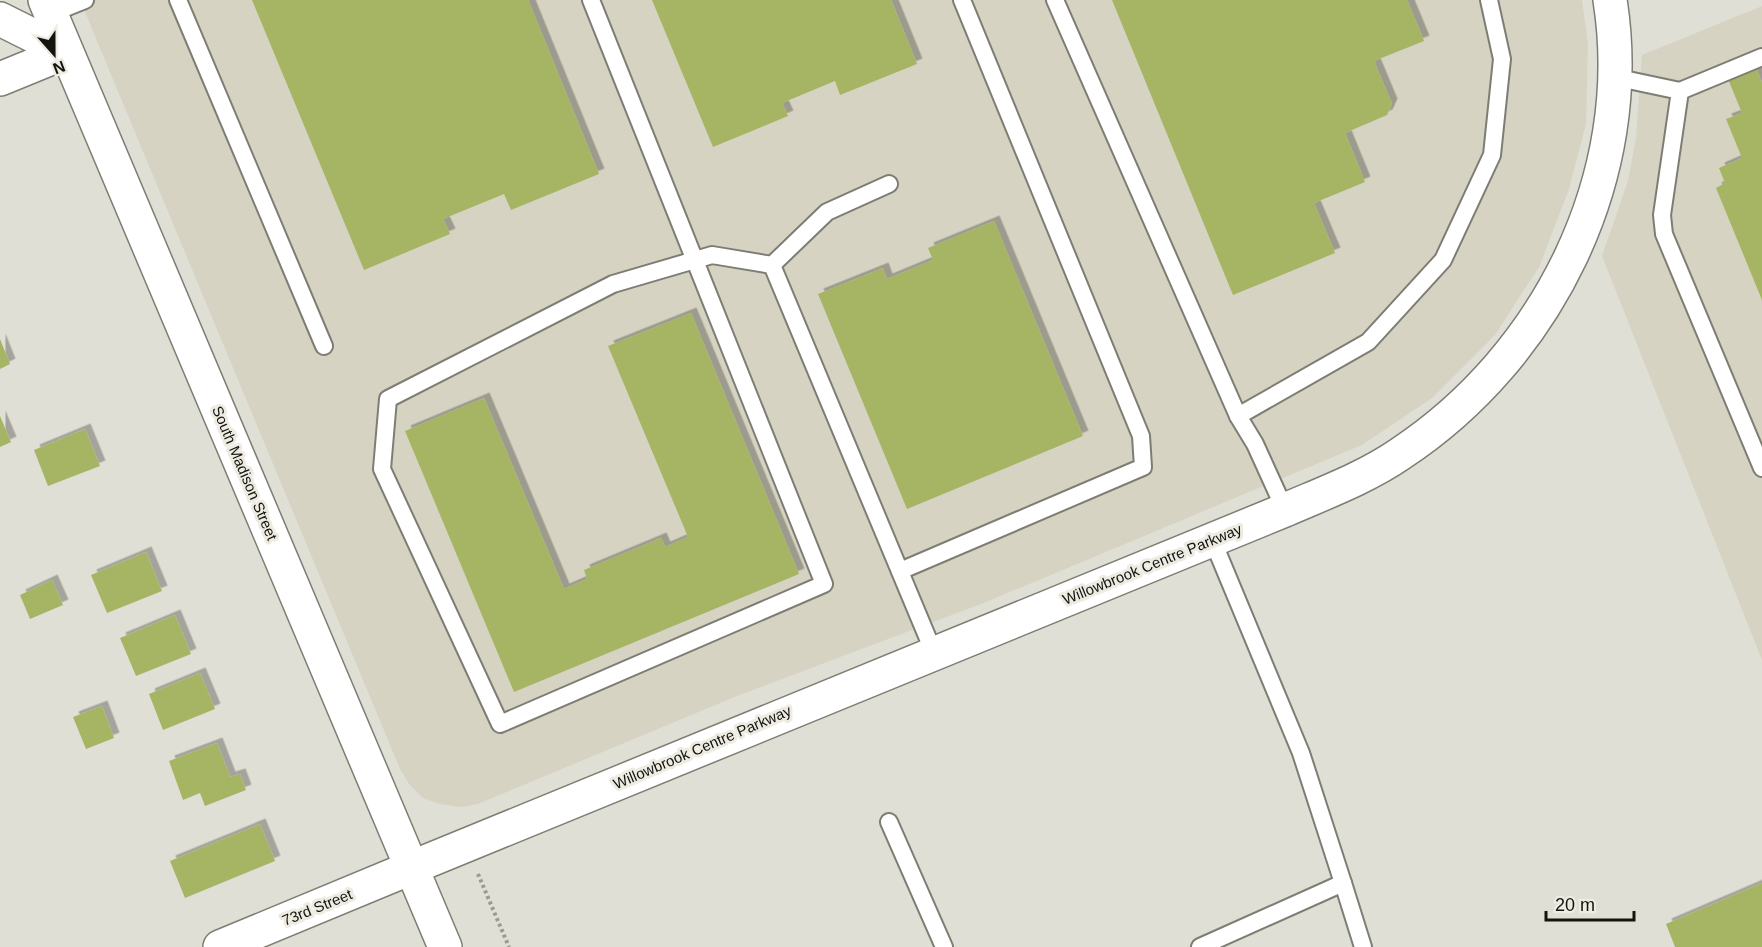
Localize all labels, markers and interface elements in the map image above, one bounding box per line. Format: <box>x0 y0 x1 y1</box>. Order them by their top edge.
north arrow <box>24 24 84 84</box>
text: N <box>51 58 68 78</box>
street label: South Madison Street <box>209 403 281 543</box>
street label: Willowbrook Centre Parkway <box>1060 520 1245 608</box>
street label: Willowbrook Centre Parkway <box>610 702 794 792</box>
scale bar <box>1546 884 1634 922</box>
street label: 73rd Street <box>279 885 355 929</box>
text: 20 m <box>1555 895 1595 915</box>

